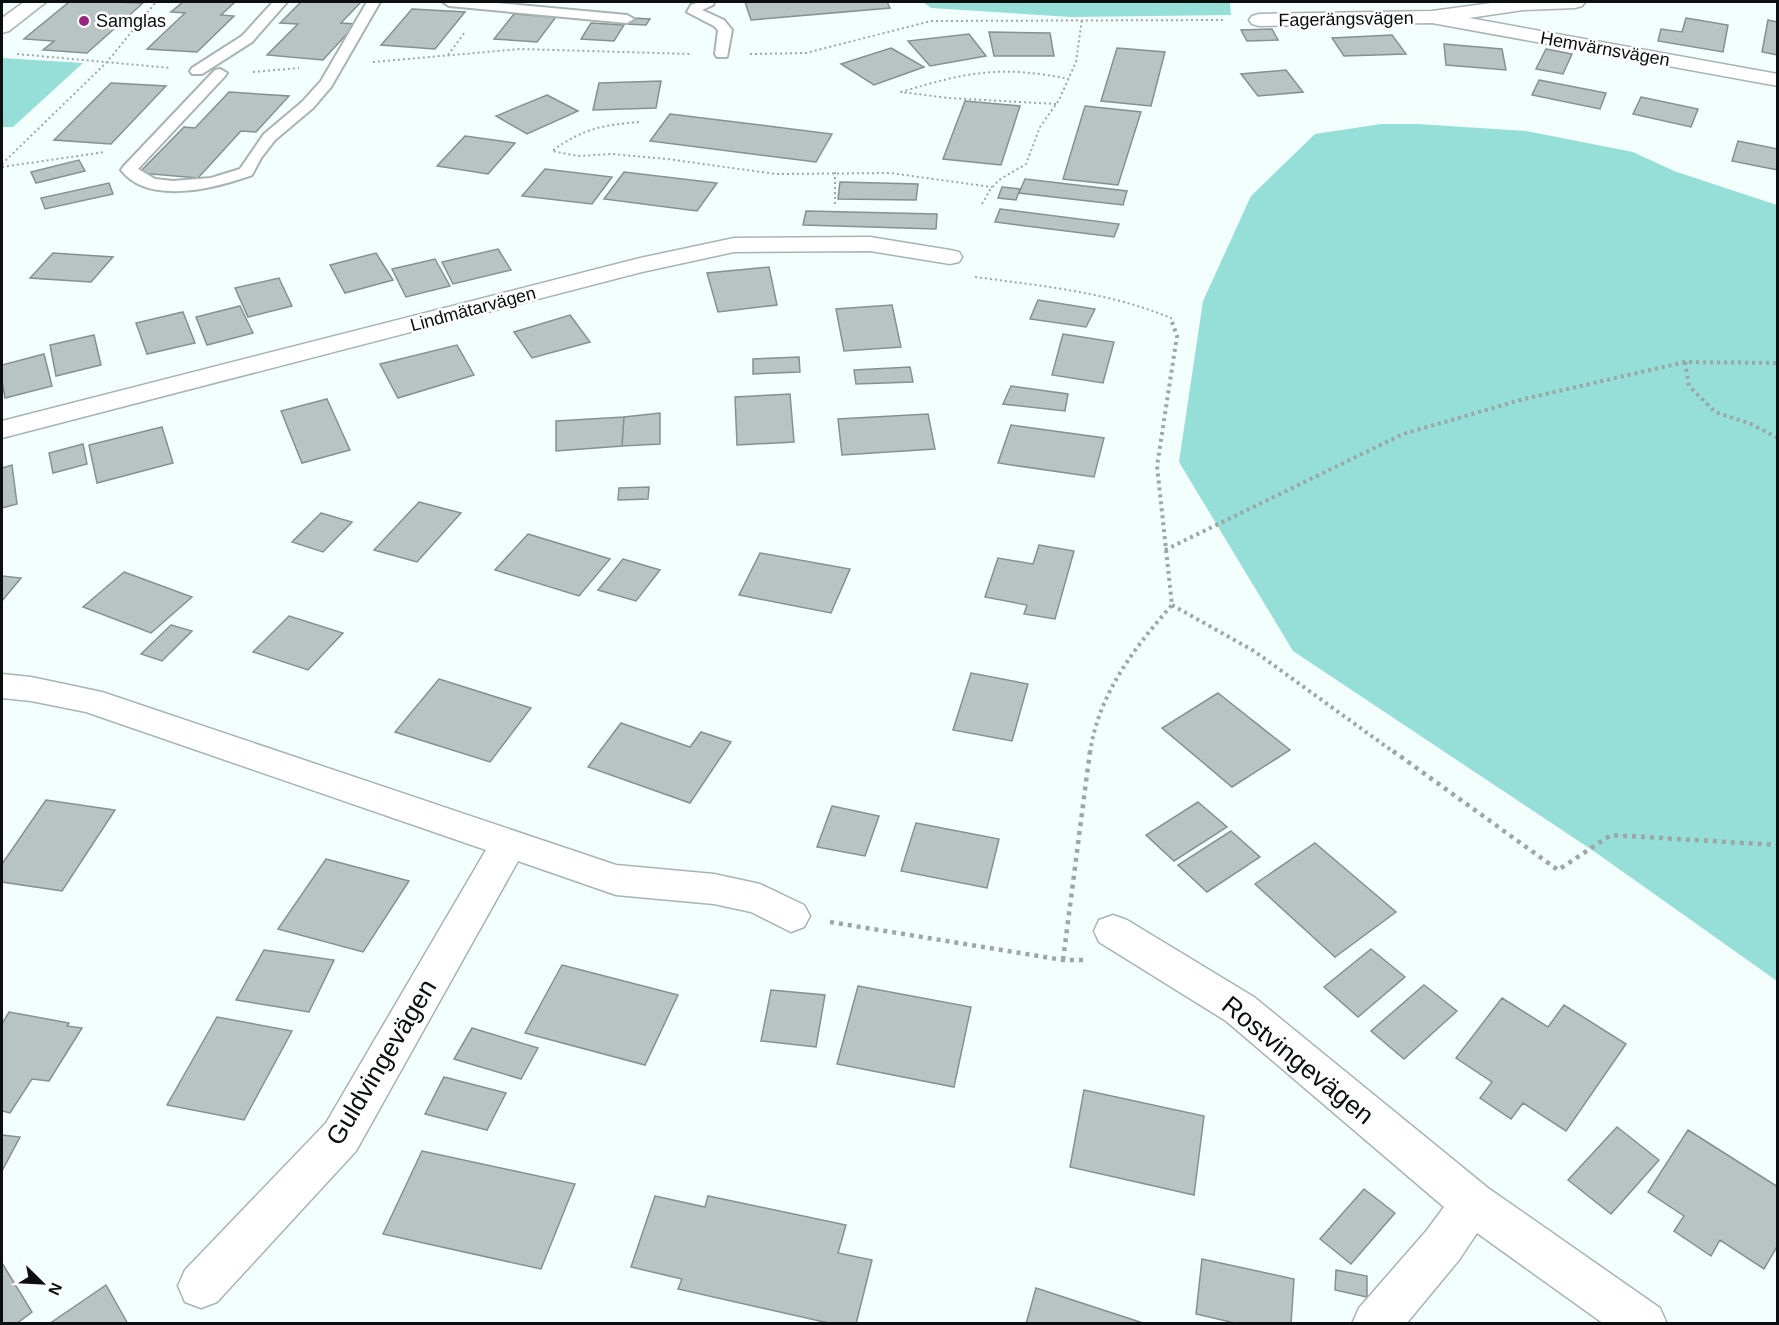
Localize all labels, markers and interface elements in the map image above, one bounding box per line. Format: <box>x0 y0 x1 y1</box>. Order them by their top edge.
street label: Fagerängsvägen <box>1278 8 1414 30</box>
place label: Samglas <box>96 11 166 31</box>
marker: Samglas <box>77 14 91 28</box>
street label: Hemvärnsvägen <box>1539 28 1671 70</box>
street label: Lindmätarvägen <box>408 283 538 335</box>
street label: Guldvingevägen <box>320 974 442 1150</box>
street label: Rostvingevägen <box>1216 990 1380 1130</box>
north arrow <box>12 1253 72 1313</box>
text: N <box>45 1280 65 1298</box>

